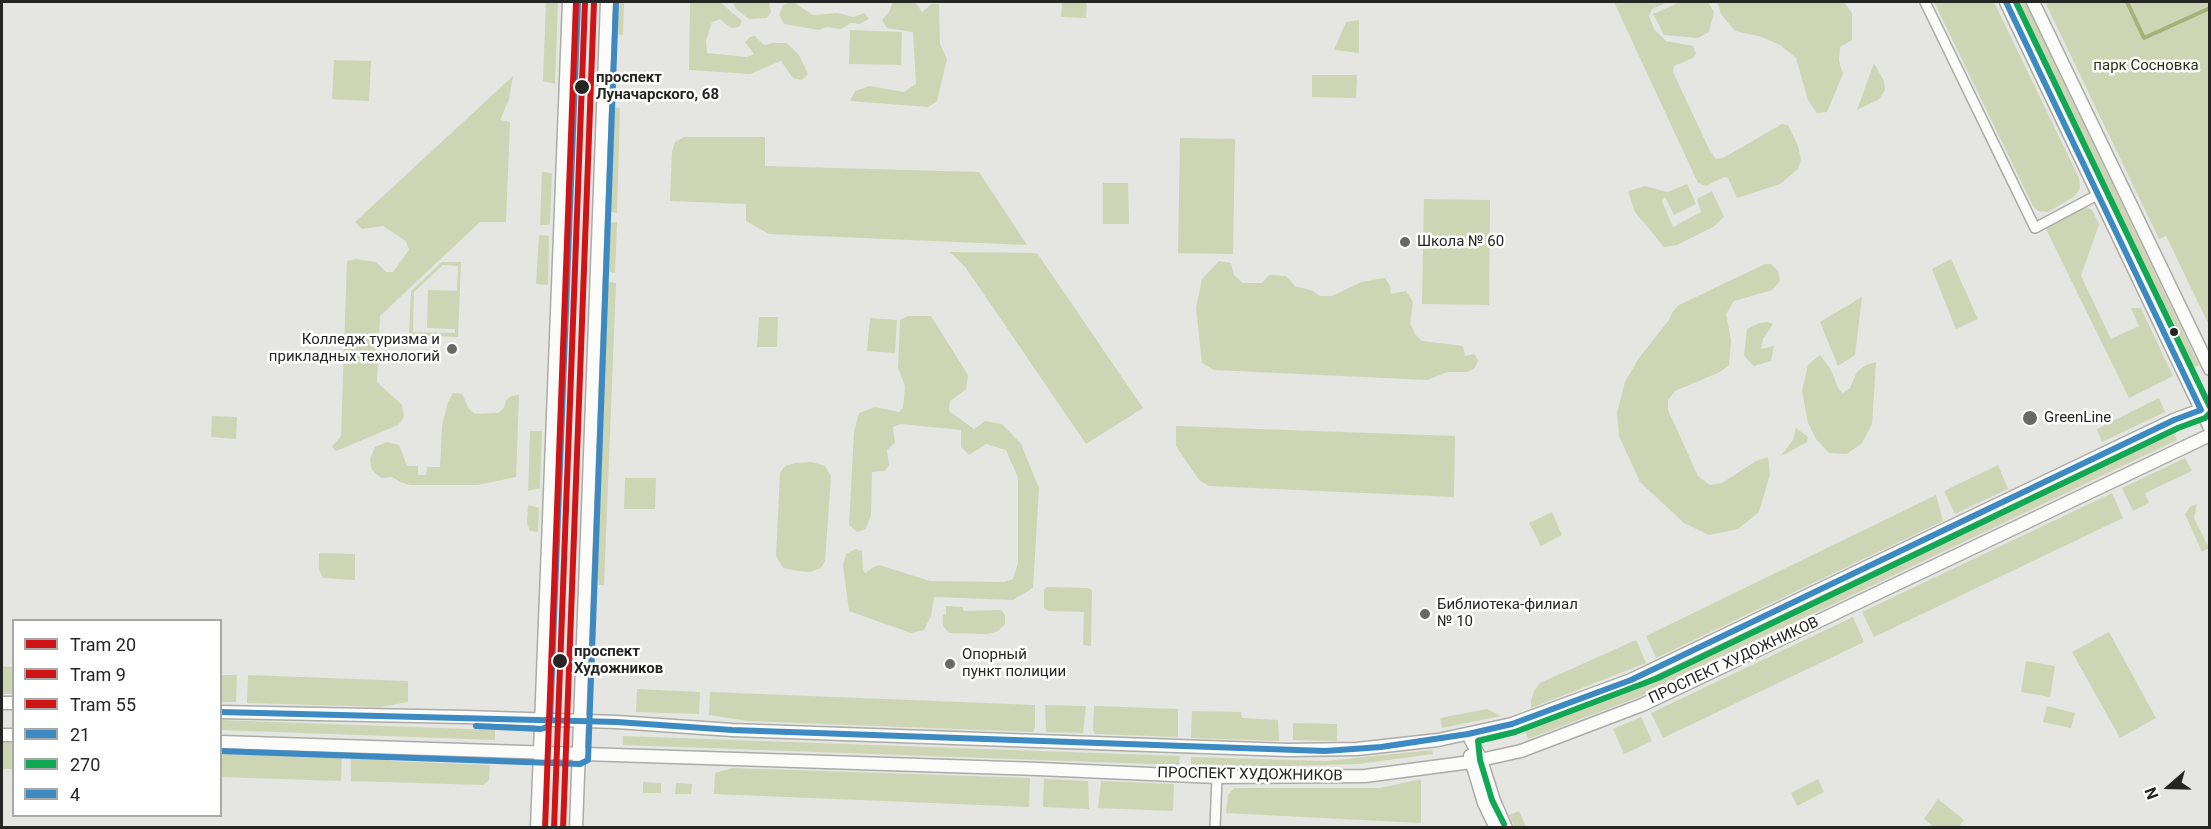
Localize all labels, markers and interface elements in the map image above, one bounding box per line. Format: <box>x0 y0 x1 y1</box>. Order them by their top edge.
park label: парк Сосновка <box>2093 57 2199 75</box>
place label: проспект Луначарского, 68 <box>596 69 719 104</box>
marker: проспект Луначарского, 68 <box>573 78 591 96</box>
place label: Школа № 60 <box>1417 233 1504 251</box>
marker: Школа № 60 <box>1398 235 1412 249</box>
unlabelled marker <box>2168 326 2180 338</box>
place label: Колледж туризма и прикладных технологий <box>269 331 440 366</box>
marker: Колледж туризма и прикладных технологий <box>445 342 459 356</box>
marker: GreenLine <box>2021 409 2039 427</box>
place label: GreenLine <box>2044 409 2111 427</box>
place label: Библиотека-филиал № 10 <box>1437 596 1578 631</box>
marker: Библиотека-филиал № 10 <box>1418 607 1432 621</box>
street label: ПРОСПЕКТ ХУДОЖНИКОВ <box>1646 614 1822 708</box>
legend <box>12 619 222 817</box>
text: Tram 20 <box>70 634 136 655</box>
place label: проспект Художников <box>574 643 663 678</box>
place label: Опорный пункт полиции <box>962 646 1066 681</box>
marker: проспект Художников <box>551 652 569 670</box>
marker: Опорный пункт полиции <box>943 657 957 671</box>
text: Tram 9 <box>70 664 126 685</box>
text: Tram 55 <box>70 694 136 715</box>
text: 21 <box>70 724 90 745</box>
text: 270 <box>70 754 100 775</box>
north arrow <box>2139 757 2199 817</box>
street label: ПРОСПЕКТ ХУДОЖНИКОВ <box>1157 764 1343 786</box>
text: 4 <box>70 784 80 805</box>
text: N <box>2141 785 2162 802</box>

